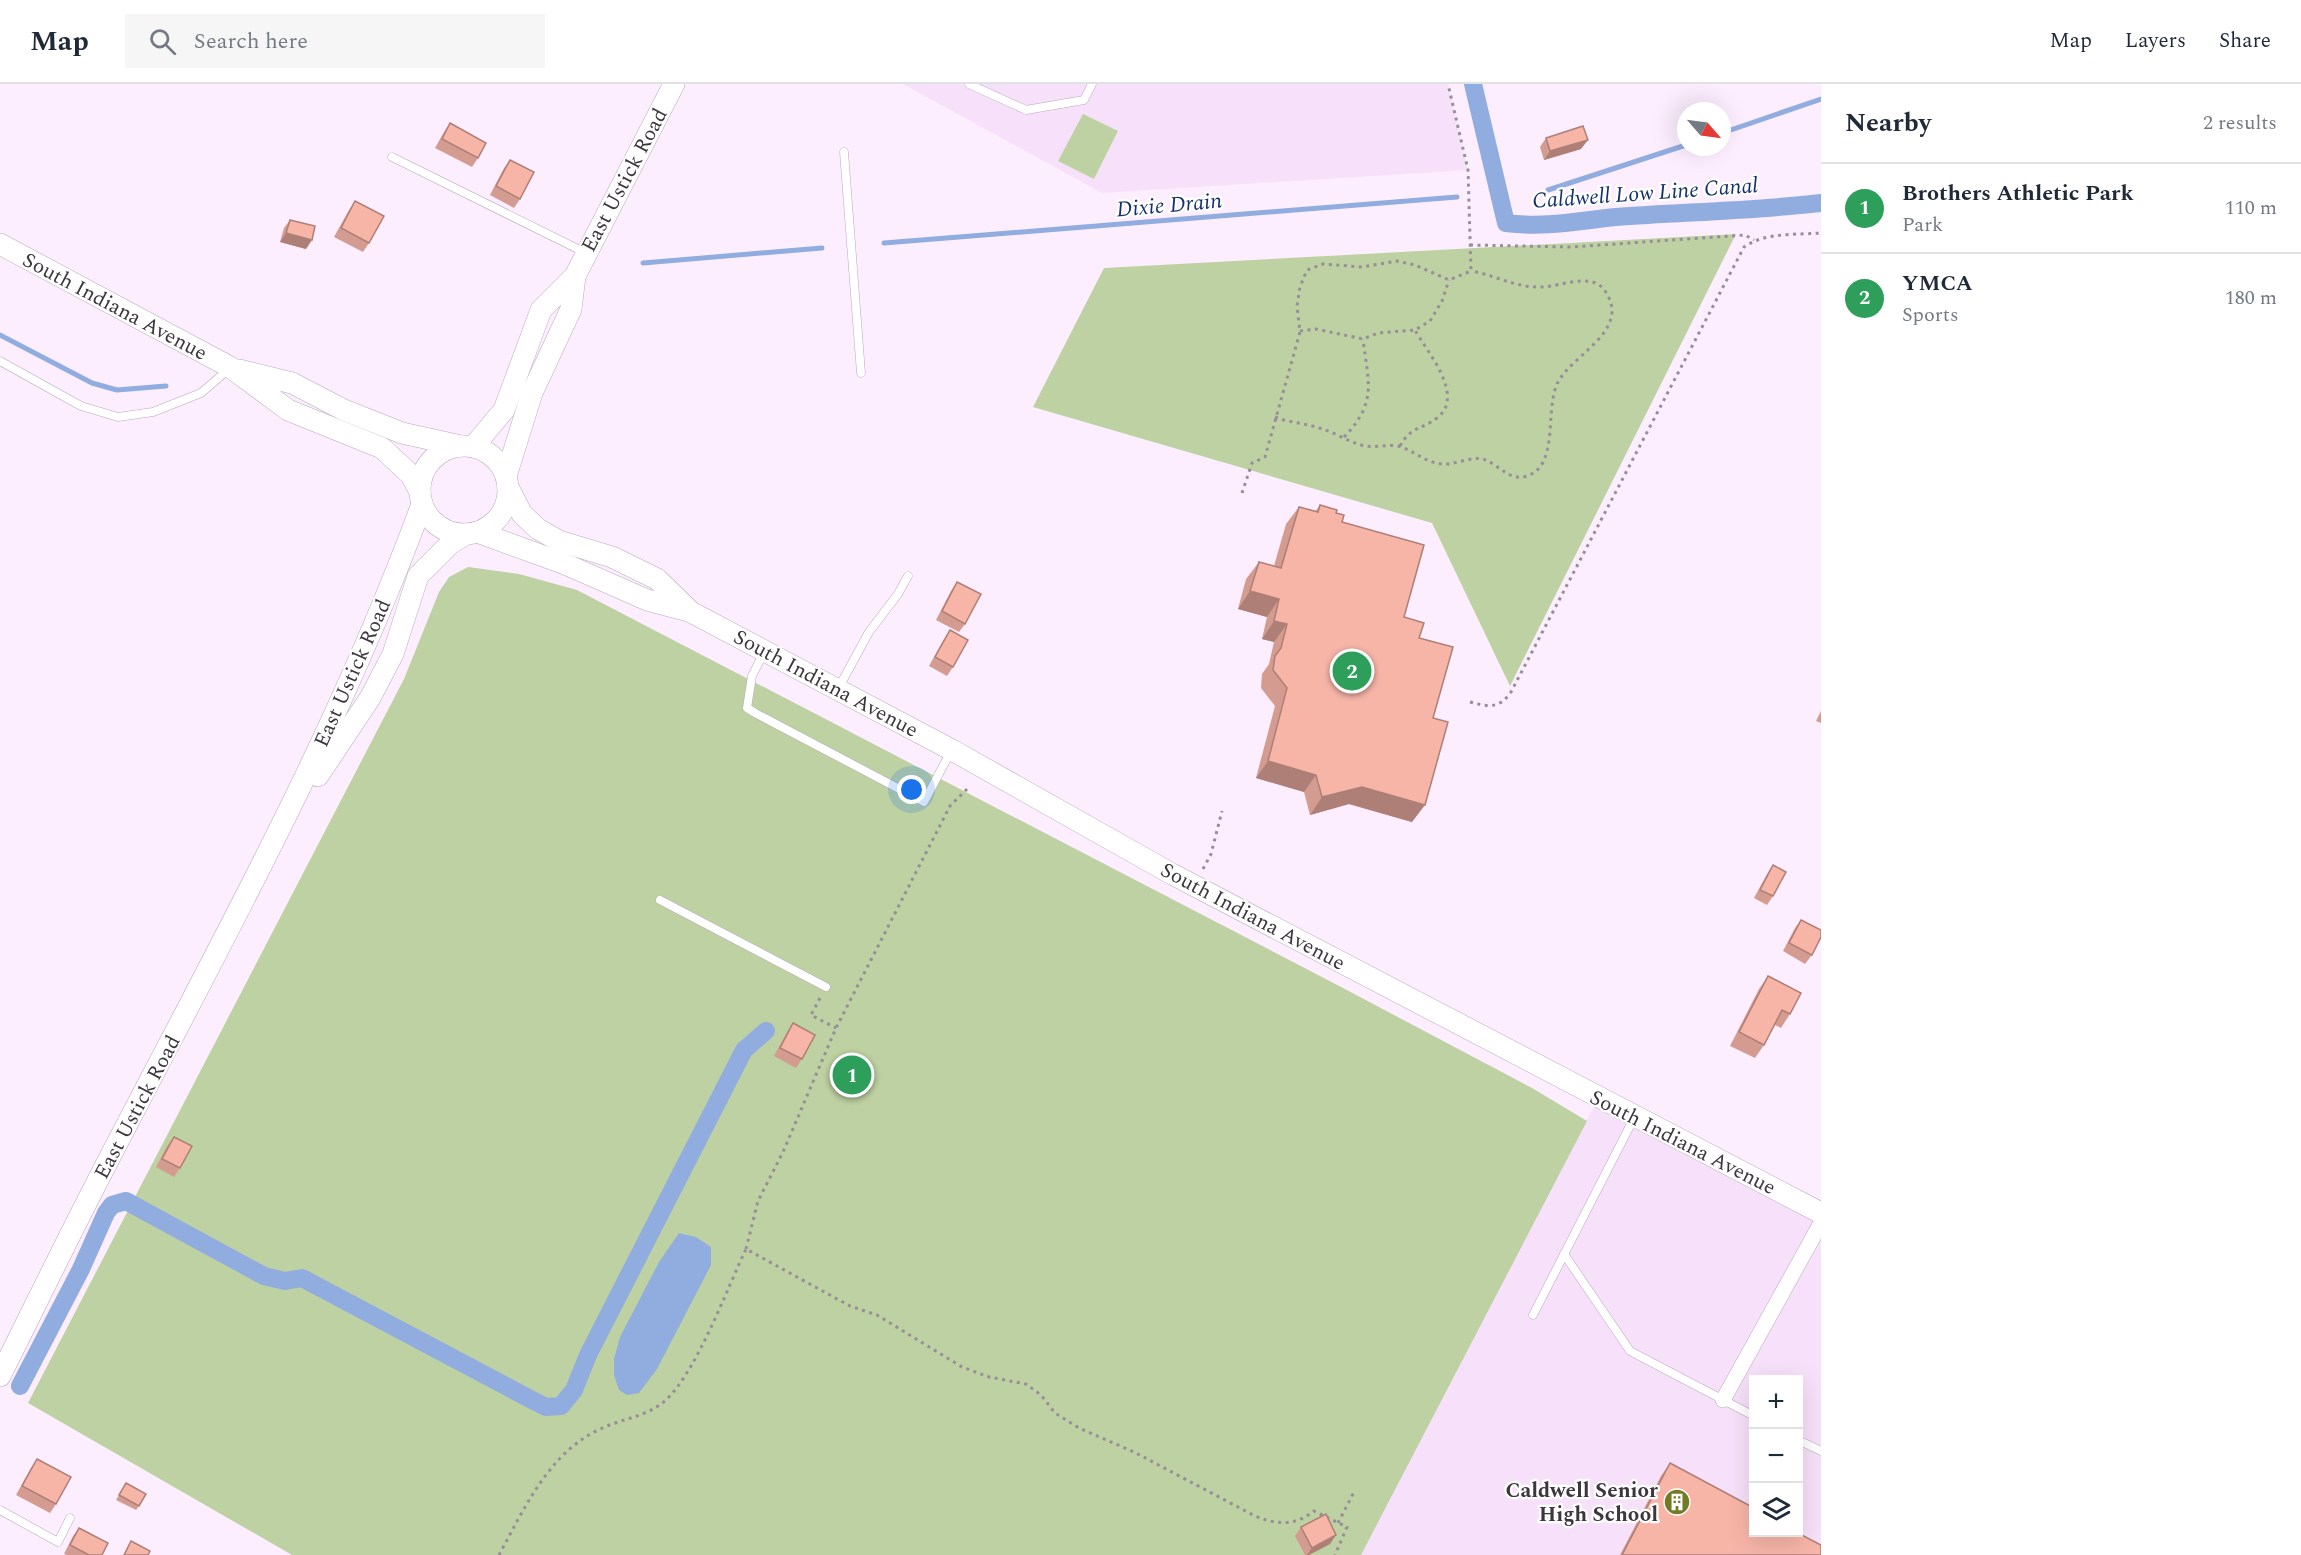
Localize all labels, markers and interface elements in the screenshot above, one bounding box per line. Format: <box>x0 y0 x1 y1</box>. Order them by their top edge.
search box <box>125 14 545 68</box>
text: Map <box>30 20 89 63</box>
icon: search <box>146 25 179 58</box>
text: Search here <box>194 25 308 58</box>
text: Map <box>2050 25 2092 57</box>
text: Layers <box>2125 25 2186 57</box>
text: Share <box>2219 25 2271 57</box>
north arrow <box>1677 102 1731 156</box>
street label: East Ustick Road <box>573 103 676 258</box>
text: Nearby <box>1845 103 1931 143</box>
text: 2 results <box>2203 108 2277 138</box>
water label: Caldwell Low Line Canal <box>1531 169 1759 218</box>
text: Brothers Athletic Park <box>1902 177 2134 210</box>
water label: Dixie Drain <box>1115 184 1224 227</box>
text: 1 <box>1859 193 1870 223</box>
text: 110 m <box>2225 193 2277 223</box>
text: Park <box>1902 210 1943 240</box>
street label: South Indiana Avenue <box>16 245 213 369</box>
text: YMCA <box>1902 267 1973 300</box>
text: 2 <box>1859 283 1870 313</box>
text: 180 m <box>2225 283 2277 313</box>
text: Sports <box>1902 300 1959 330</box>
street label: East Ustick Road <box>306 594 400 753</box>
street label: South Indiana Avenue <box>727 622 924 746</box>
pin: 2 <box>1332 648 1372 694</box>
your location <box>897 775 926 804</box>
street label: South Indiana Avenue <box>1154 855 1351 979</box>
street label: East Ustick Road <box>86 1030 189 1185</box>
pin: 1 <box>832 1052 872 1098</box>
street label: South Indiana Avenue <box>1584 1082 1781 1204</box>
map controls <box>1749 1375 1803 1537</box>
button: + <box>1749 1375 1803 1429</box>
button: − <box>1749 1429 1803 1483</box>
place label: Caldwell Senior High School <box>1505 1475 1658 1531</box>
button: layers <box>1749 1483 1803 1537</box>
building icon: Caldwell Senior High School <box>1662 1487 1692 1517</box>

